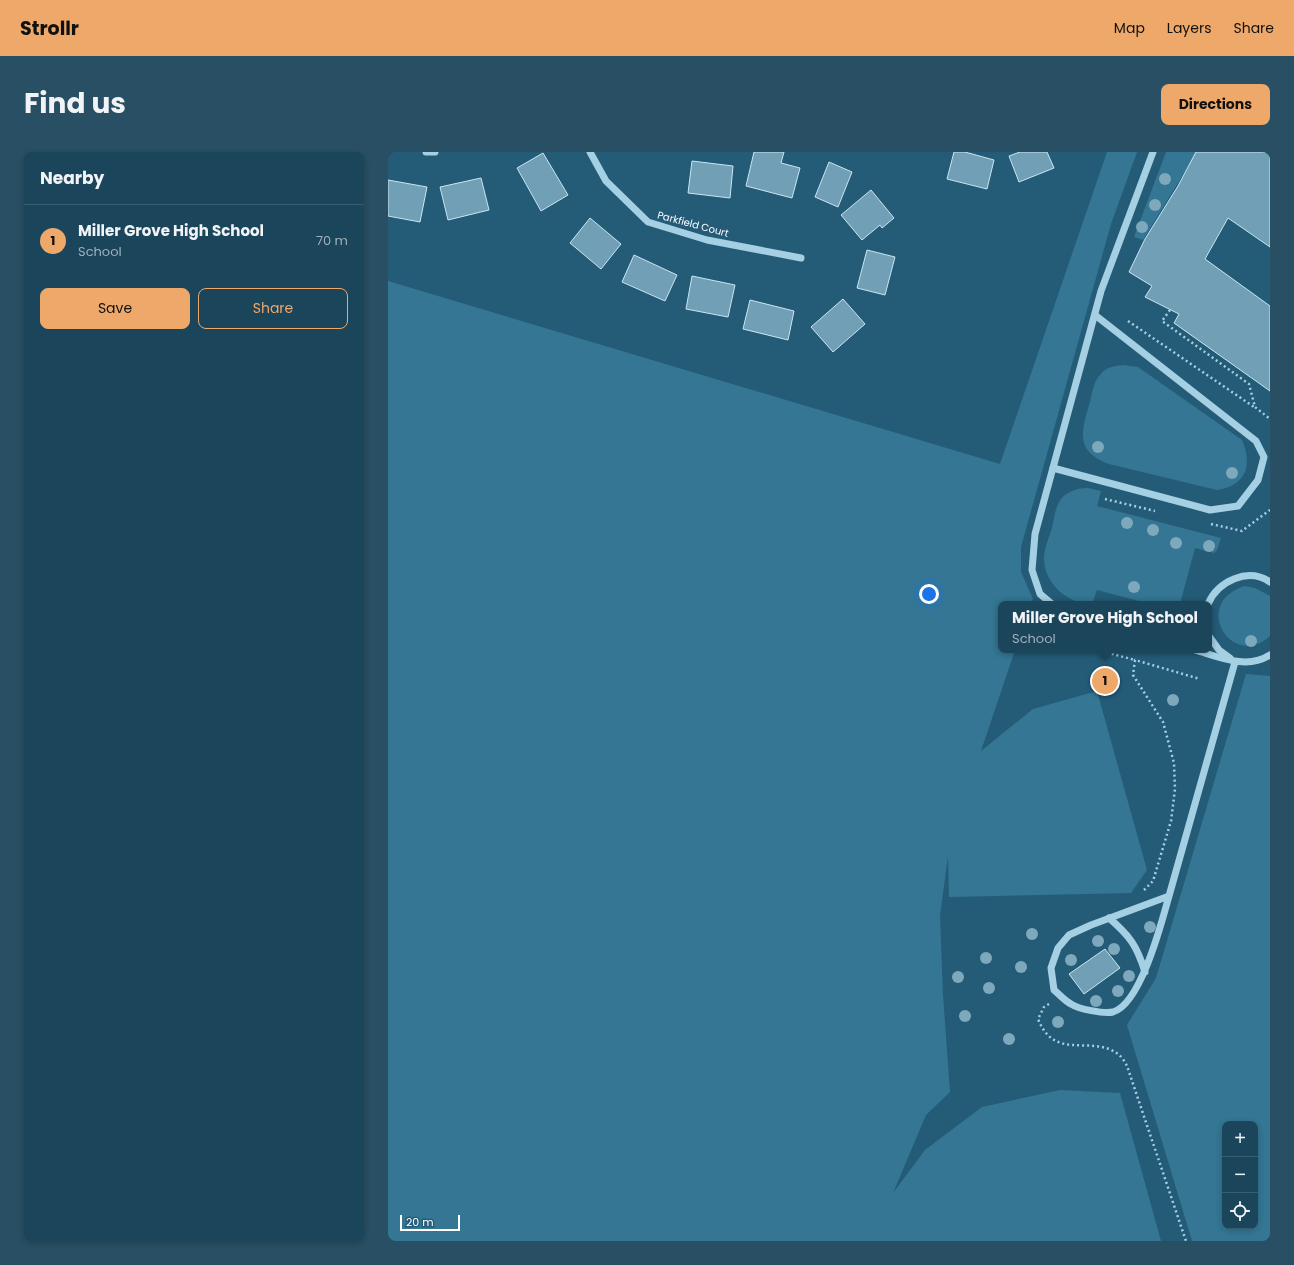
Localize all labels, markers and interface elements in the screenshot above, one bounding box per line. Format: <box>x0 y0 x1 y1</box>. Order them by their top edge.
text: Strollr <box>20 15 79 42</box>
text: Map <box>1114 18 1145 38</box>
text: Layers <box>1167 18 1211 38</box>
text: Share <box>1233 18 1274 38</box>
text: Find us <box>24 84 126 123</box>
button: Directions <box>1161 84 1270 125</box>
text: Nearby <box>40 166 104 190</box>
street label: Parkfield Court <box>656 207 731 241</box>
text: Miller Grove High School <box>78 220 264 241</box>
text: 1 <box>51 231 55 250</box>
text: 70 m <box>316 231 348 250</box>
text: School <box>78 242 122 261</box>
button: Save <box>40 288 190 329</box>
button: Share <box>198 288 348 329</box>
your location <box>919 584 939 604</box>
popup <box>998 601 1212 653</box>
text: Miller Grove High School <box>1012 607 1198 628</box>
text: School <box>1012 629 1056 648</box>
pin: 1 <box>1092 666 1118 696</box>
map controls <box>1222 1121 1258 1229</box>
button: + <box>1222 1121 1258 1157</box>
button: − <box>1222 1157 1258 1193</box>
button: locate <box>1222 1193 1258 1229</box>
scale bar <box>400 1213 460 1232</box>
text: 20 m <box>406 1214 434 1230</box>

